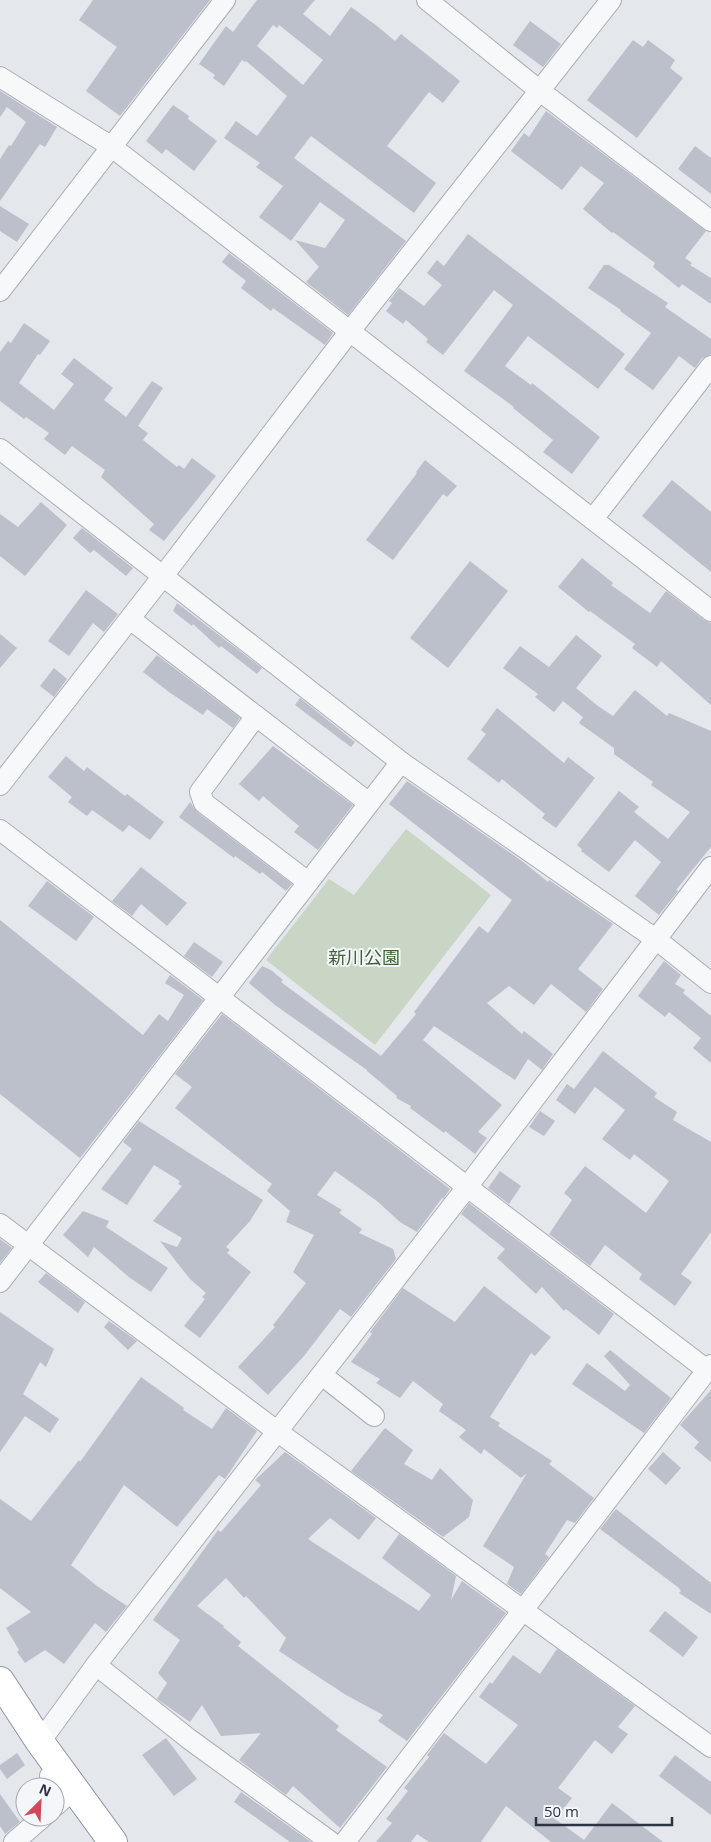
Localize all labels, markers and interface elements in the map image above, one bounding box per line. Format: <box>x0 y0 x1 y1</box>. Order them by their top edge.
park label: 新川公園 <box>328 945 400 969</box>
north arrow <box>15 1777 65 1827</box>
text: N <box>36 1779 55 1801</box>
scale bar <box>536 1794 672 1826</box>
text: 50 m <box>544 1801 579 1821</box>

